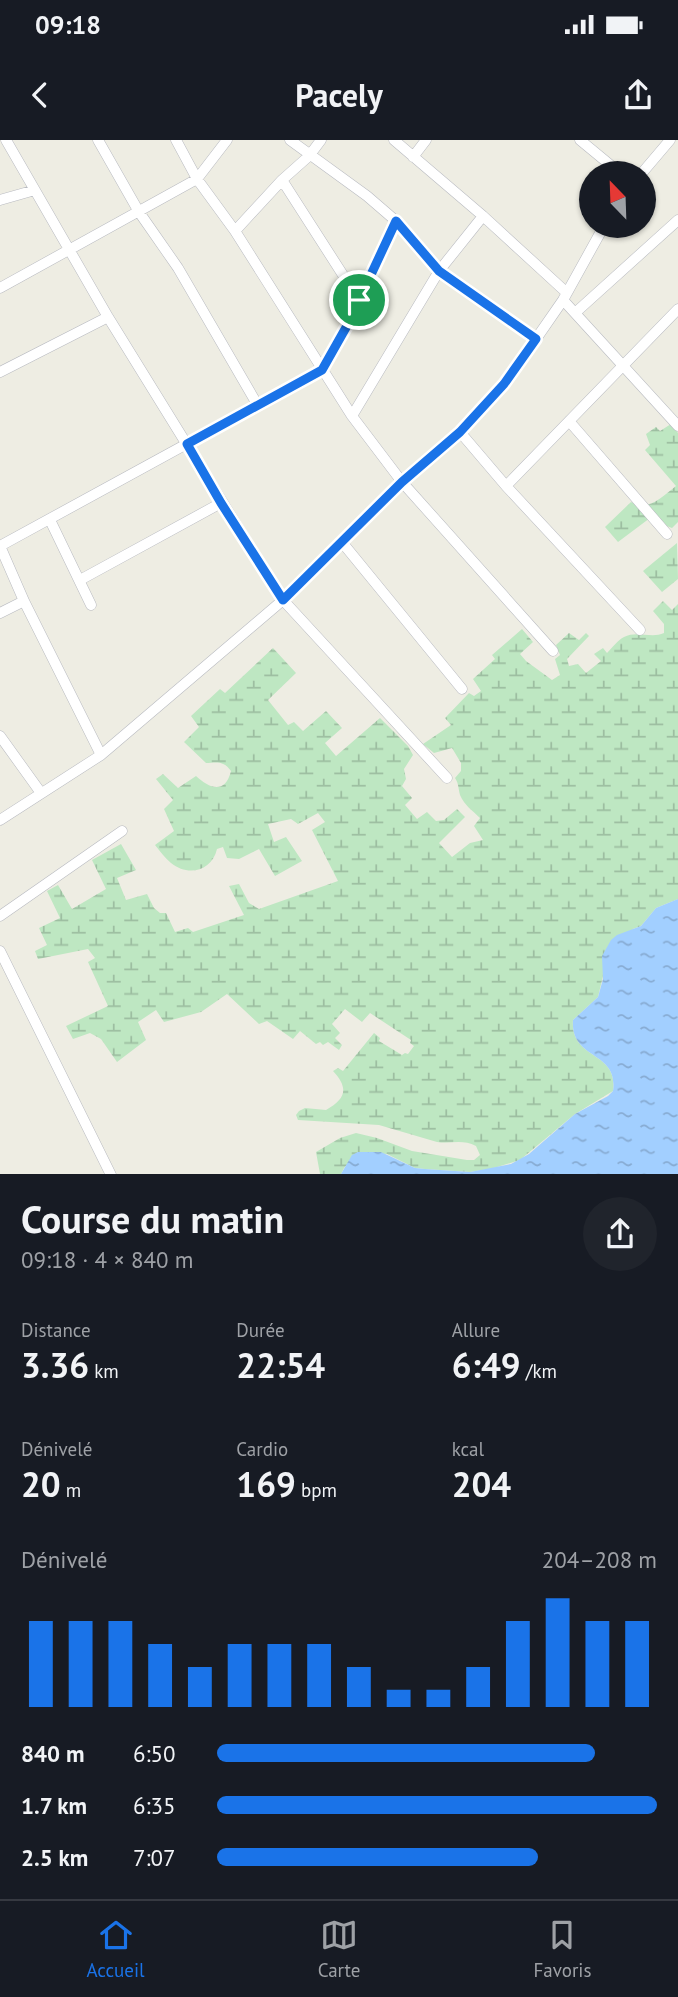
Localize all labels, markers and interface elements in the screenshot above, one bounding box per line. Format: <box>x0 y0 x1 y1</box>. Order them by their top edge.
text: 09:18 <box>35 8 101 41</box>
text: Pacely <box>295 74 383 116</box>
icon: back <box>21 76 59 114</box>
icon: share <box>619 76 657 114</box>
north arrow <box>579 161 656 238</box>
map controls <box>579 161 656 238</box>
pin <box>329 270 389 330</box>
icon: arrive <box>340 281 378 319</box>
text: Course du matin <box>21 1194 284 1243</box>
button: share <box>583 1197 657 1271</box>
text: 09:18 · 4 × 840 m <box>21 1245 193 1274</box>
text: Distance <box>21 1318 91 1342</box>
text: Durée <box>236 1318 285 1342</box>
text: Allure <box>452 1318 500 1342</box>
text: 3.36 <box>21 1342 89 1388</box>
text: 22:54 <box>236 1342 325 1388</box>
text: 6:49 <box>452 1342 521 1388</box>
text: km <box>89 1359 119 1383</box>
text: /km <box>521 1359 557 1383</box>
text: Dénivelé <box>21 1437 92 1461</box>
text: Cardio <box>236 1437 288 1461</box>
text: kcal <box>452 1437 484 1461</box>
text: 20 <box>21 1461 61 1507</box>
text: 169 <box>236 1461 296 1507</box>
text: 204 <box>452 1461 511 1507</box>
text: m <box>61 1478 81 1502</box>
text: bpm <box>296 1478 337 1502</box>
text: Dénivelé <box>21 1545 107 1574</box>
text: 204–208 m <box>542 1545 657 1574</box>
text: 840 m <box>21 1739 84 1768</box>
text: 6:50 <box>133 1739 176 1768</box>
text: 1.7 km <box>21 1791 87 1820</box>
text: 6:35 <box>133 1791 176 1820</box>
text: 2.5 km <box>21 1843 88 1872</box>
text: 7:07 <box>133 1843 176 1872</box>
tab: Accueil <box>87 1916 145 1982</box>
tab: Carte <box>318 1916 361 1982</box>
tab: Favoris <box>534 1916 591 1982</box>

